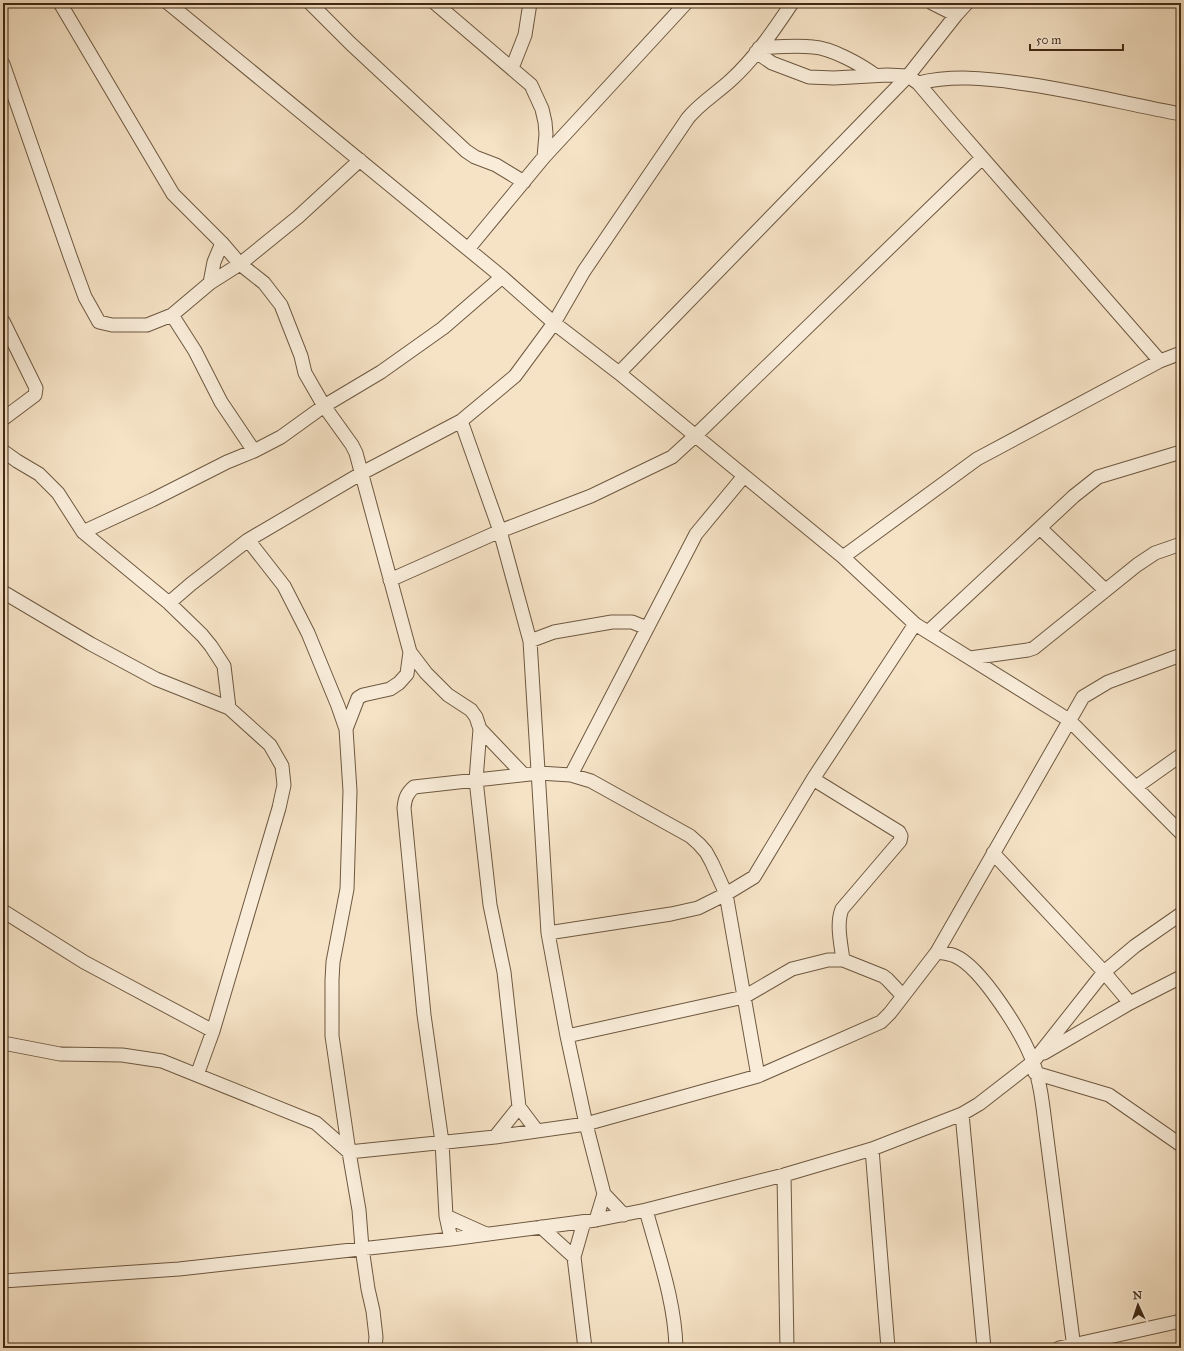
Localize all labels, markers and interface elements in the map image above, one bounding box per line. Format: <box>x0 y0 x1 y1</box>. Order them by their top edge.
scale bar <box>1030 26 1123 52</box>
text: 50 m <box>1036 33 1061 47</box>
north arrow <box>1118 1285 1158 1325</box>
text: N <box>1132 1289 1143 1302</box>

